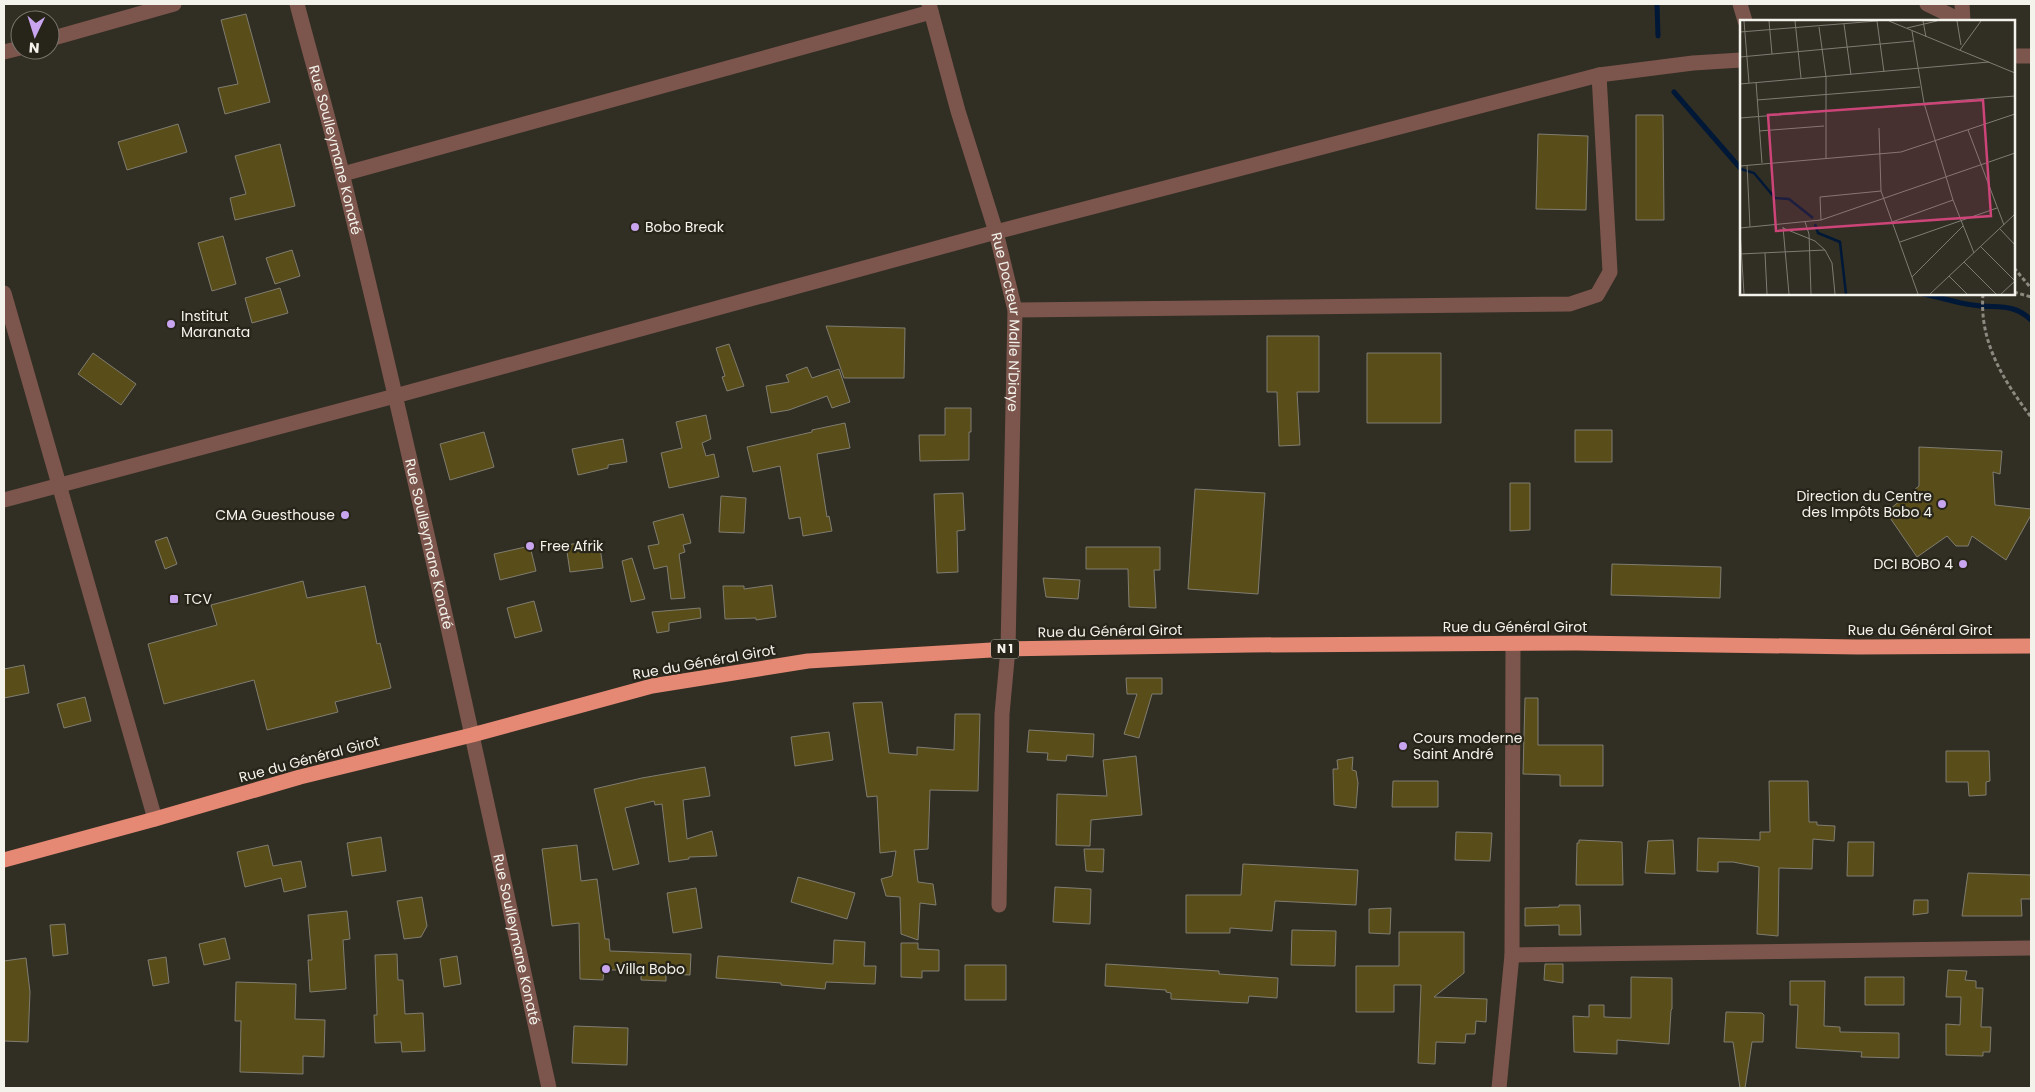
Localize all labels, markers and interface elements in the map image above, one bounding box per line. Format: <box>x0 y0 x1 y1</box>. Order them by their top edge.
north arrow <box>10 10 60 60</box>
inset map <box>1740 20 2015 295</box>
text: N <box>28 38 40 58</box>
street label: Rue Soulleymane Konaté <box>304 63 367 237</box>
place label: Bobo Break <box>645 217 725 237</box>
marker: Bobo Break <box>629 221 641 233</box>
street label: Rue Docteur Malle N'Diaye <box>986 230 1025 412</box>
place label: Institut Maranata <box>181 306 250 342</box>
marker: Institut Maranata <box>165 318 177 330</box>
street label: Rue Soulleymane Konaté <box>400 457 458 632</box>
place label: Direction du Centre des Impôts Bobo 4 <box>1796 486 1932 522</box>
marker: Direction du Centre des Impôts Bobo 4 <box>1936 498 1948 510</box>
place label: CMA Guesthouse <box>215 505 335 525</box>
marker: CMA Guesthouse <box>339 509 351 521</box>
place label: Free Afrik <box>540 536 604 556</box>
marker: Free Afrik <box>524 540 536 552</box>
place label: DCI BOBO 4 <box>1873 554 1953 574</box>
marker: DCI BOBO 4 <box>1957 558 1969 570</box>
place label: TCV <box>184 589 212 609</box>
marker: TCV <box>168 593 180 605</box>
street label: Rue du Général Girot <box>1443 617 1587 637</box>
street label: Rue du Général Girot <box>1037 620 1183 642</box>
street label: Rue du Général Girot <box>1848 620 1992 640</box>
street label: Rue du Général Girot <box>631 640 777 684</box>
road number: N 1 <box>991 640 1019 659</box>
place label: Cours moderne Saint André <box>1413 728 1523 764</box>
street label: Rue du Général Girot <box>237 731 381 787</box>
marker: Cours moderne Saint André <box>1397 740 1409 752</box>
street label: Rue Soulleymane Konaté <box>488 852 545 1027</box>
place label: Villa Bobo <box>616 959 685 979</box>
marker: Villa Bobo <box>600 963 612 975</box>

